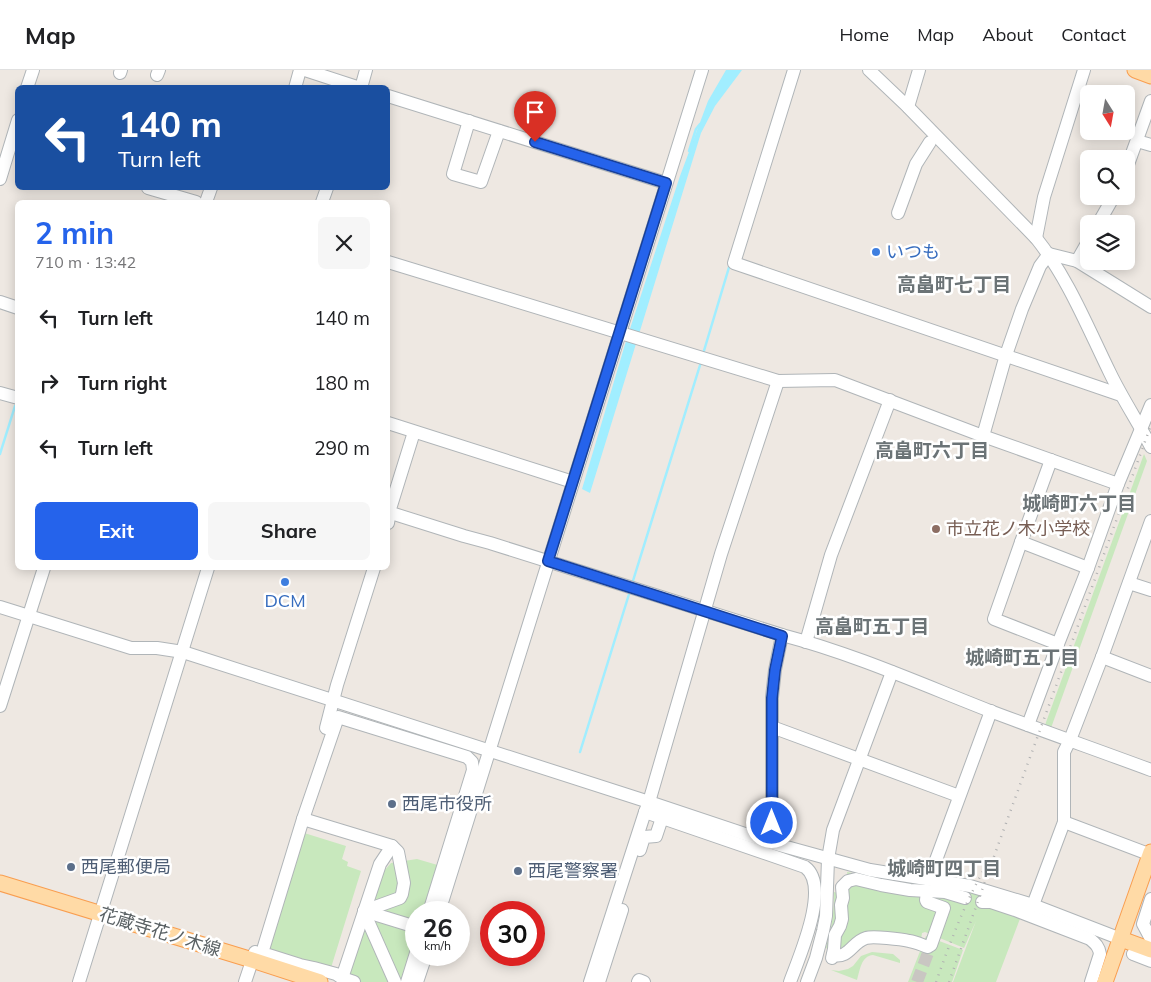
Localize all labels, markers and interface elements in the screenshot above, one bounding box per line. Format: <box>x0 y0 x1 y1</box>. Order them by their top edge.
text: Map <box>25 20 76 50</box>
text: Home <box>839 23 889 46</box>
text: Map <box>917 23 954 46</box>
text: About <box>982 23 1033 46</box>
text: Contact <box>1061 23 1126 46</box>
north arrow <box>1080 85 1135 140</box>
map controls <box>1080 85 1135 270</box>
pin <box>514 91 556 142</box>
icon: arrive <box>521 98 549 126</box>
text: 140 m <box>118 102 222 146</box>
icon: left <box>35 105 100 170</box>
text: Turn left <box>118 145 201 173</box>
button: search <box>1080 150 1135 205</box>
text: 2 min <box>35 214 114 252</box>
button: layers <box>1080 215 1135 270</box>
button: close <box>318 217 370 269</box>
place label: いつも <box>886 240 940 263</box>
marker: いつも <box>870 246 882 258</box>
text: 710 m · 13:42 <box>35 252 136 272</box>
district label: 高畠町七丁目 <box>897 272 1011 296</box>
icon: left <box>35 304 63 332</box>
text: Turn left <box>78 306 153 330</box>
text: 140 m <box>314 306 370 330</box>
icon: right <box>35 369 63 397</box>
text: Turn right <box>78 371 167 395</box>
text: 180 m <box>314 371 370 395</box>
icon: left <box>35 434 63 462</box>
text: Turn left <box>78 436 153 460</box>
text: 290 m <box>314 436 370 460</box>
district label: 高畠町六丁目 <box>875 438 989 462</box>
district label: 城崎町六丁目 <box>1022 491 1136 515</box>
button: Exit <box>35 502 198 560</box>
button: Share <box>208 502 370 560</box>
place label: 市立花ノ木小学校 <box>946 517 1090 540</box>
marker: 市立花ノ木小学校 <box>930 523 942 535</box>
marker: DCM <box>279 576 291 588</box>
place label: DCM <box>264 589 306 612</box>
district label: 高畠町五丁目 <box>815 614 929 638</box>
district label: 城崎町五丁目 <box>965 645 1079 669</box>
place label: 西尾市役所 <box>402 792 492 815</box>
position arrow <box>745 796 797 848</box>
marker: 西尾市役所 <box>386 798 398 810</box>
place label: 西尾郵便局 <box>81 855 171 878</box>
district label: 城崎町四丁目 <box>887 856 1001 880</box>
place label: 西尾警察署 <box>528 859 618 882</box>
marker: 西尾郵便局 <box>65 861 77 873</box>
marker: 西尾警察署 <box>512 865 524 877</box>
speed limit sign: 30 <box>480 901 545 966</box>
street label: 花蔵寺花ノ木線 <box>97 902 224 961</box>
text: 26 <box>422 912 453 943</box>
text: km/h <box>424 938 451 953</box>

